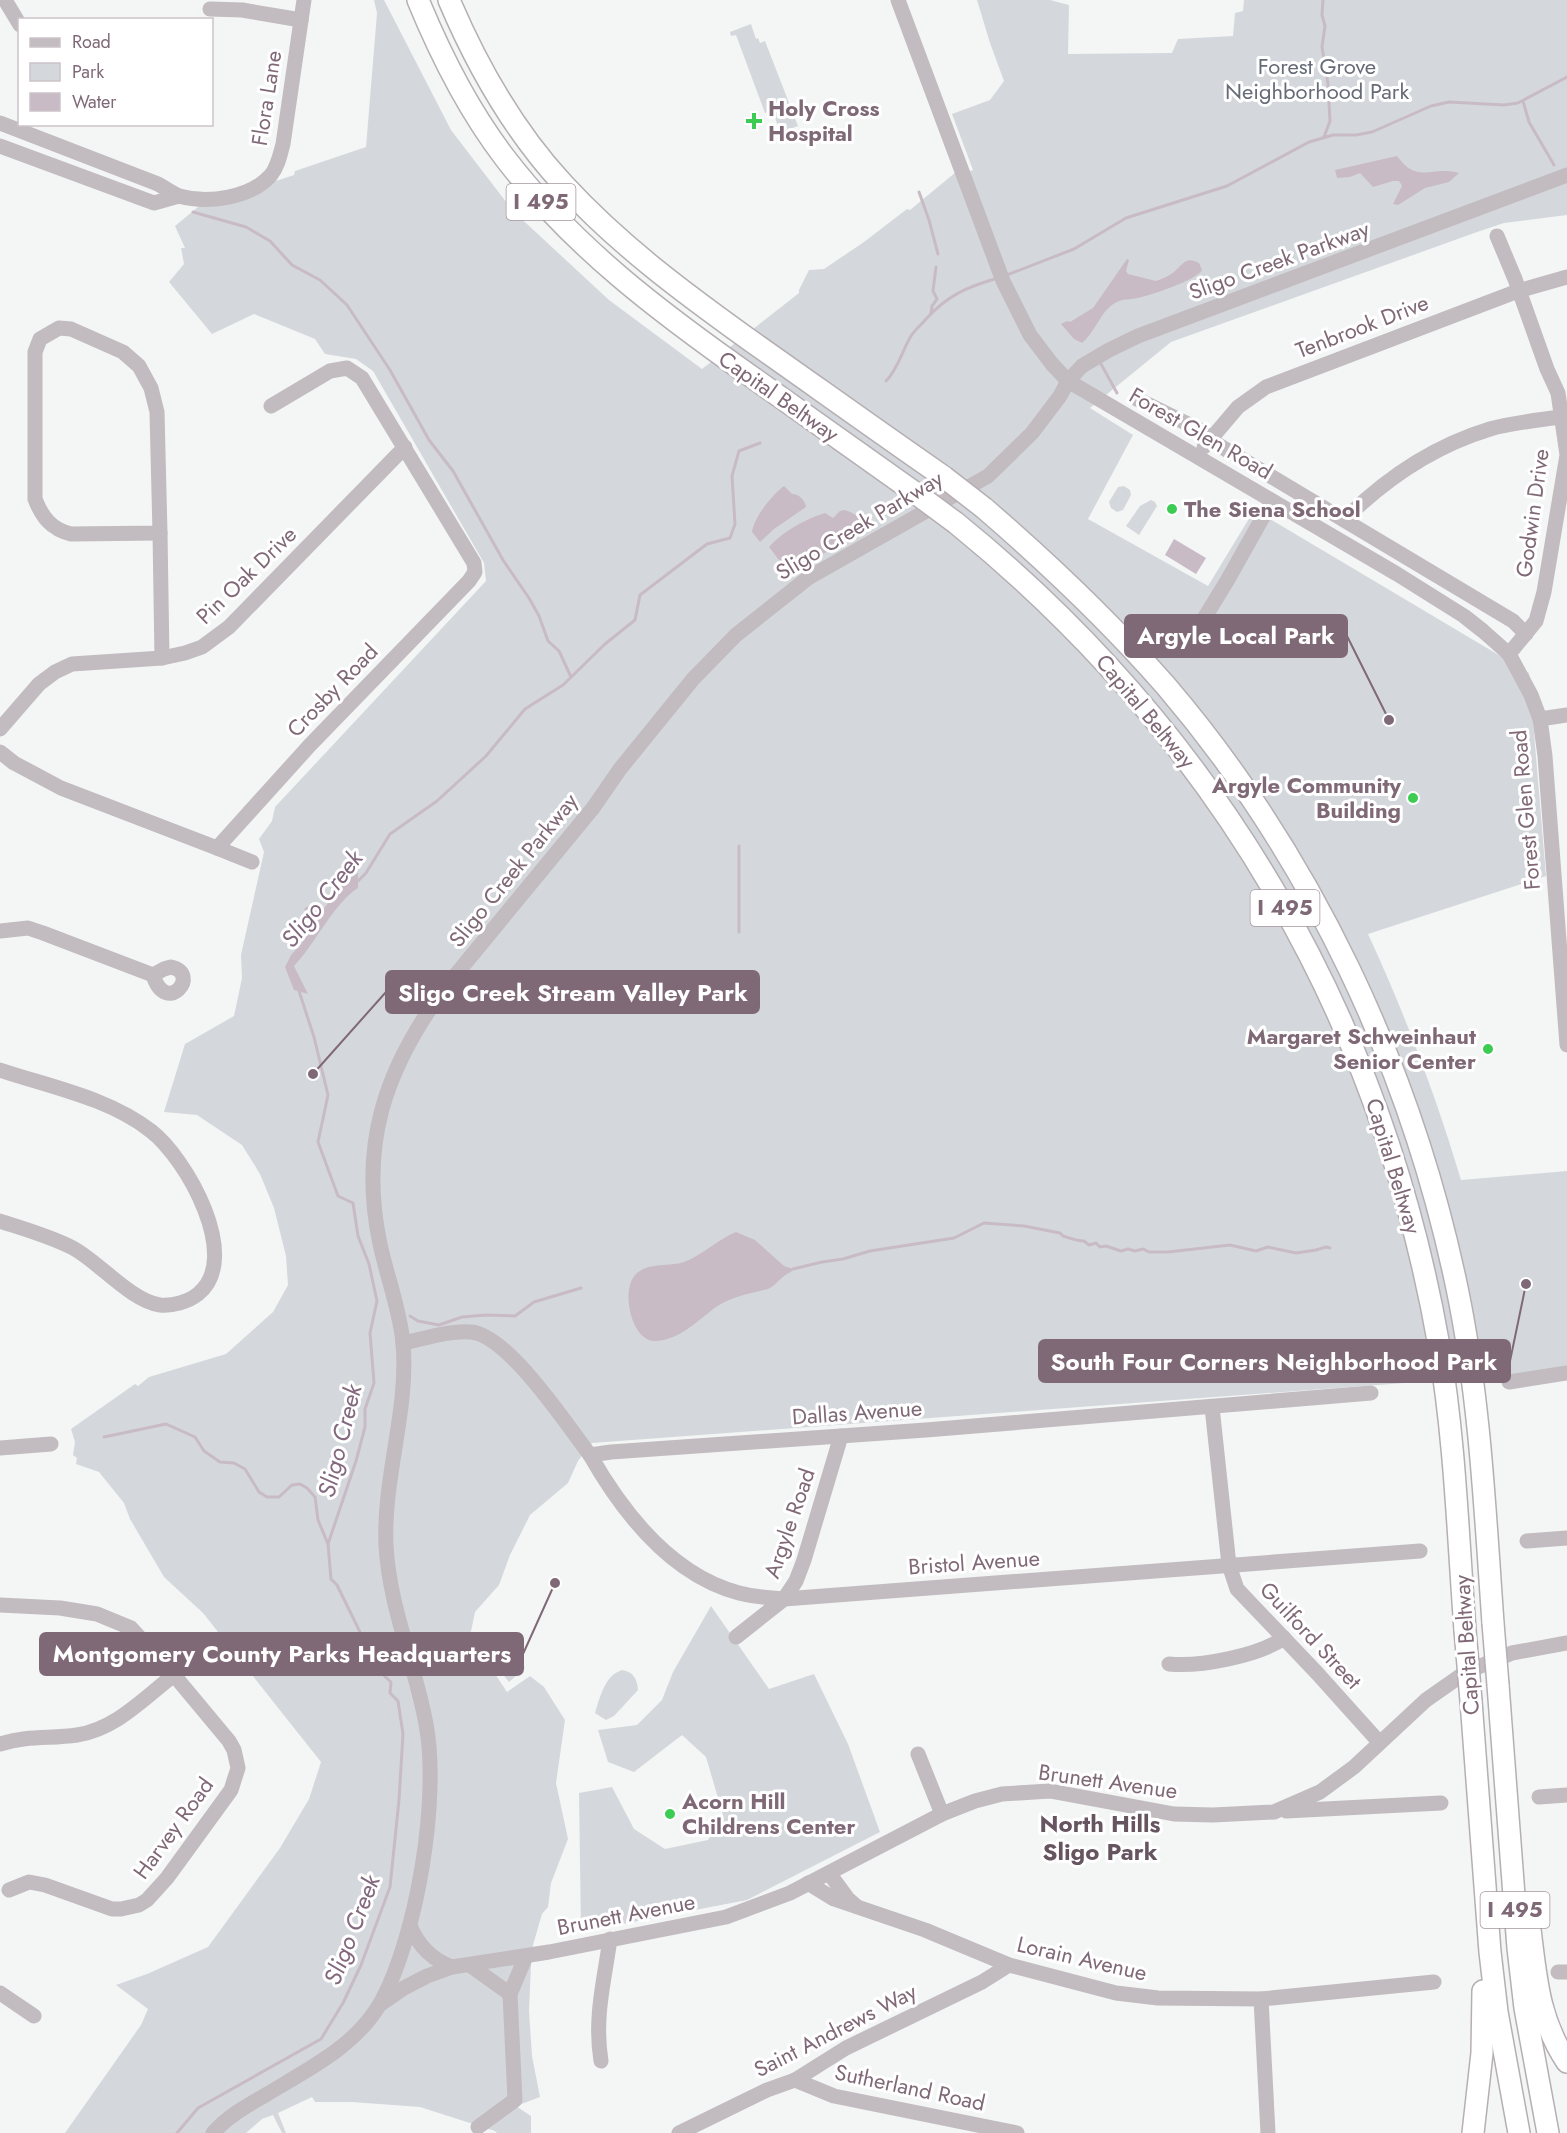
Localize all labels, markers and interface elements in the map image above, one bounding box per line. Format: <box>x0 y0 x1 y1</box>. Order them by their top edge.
legend <box>18 18 213 126</box>
text: Road <box>72 29 111 55</box>
street label: Flora Lane <box>243 48 289 148</box>
park label: Forest Grove Neighborhood Park <box>1225 50 1409 107</box>
text: Park <box>72 59 104 85</box>
text: Water <box>72 89 117 115</box>
place label: Holy Cross Hospital <box>768 92 879 149</box>
marker: Holy Cross Hospital <box>745 112 763 130</box>
road number: I 495 <box>506 184 576 220</box>
street label: Sligo Creek Parkway <box>1184 212 1374 308</box>
street label: Tenbrook Drive <box>1291 286 1433 366</box>
street label: Capital Beltway <box>712 343 846 450</box>
street label: Forest Glen Road <box>1123 379 1279 487</box>
street label: Godwin Drive <box>1507 447 1557 579</box>
street label: Sligo Creek Parkway <box>769 462 949 588</box>
place label: The Siena School <box>1184 493 1361 525</box>
marker: The Siena School <box>1165 502 1179 516</box>
street label: Pin Oak Drive <box>188 519 304 631</box>
callout: Argyle Local Park <box>1125 615 1347 657</box>
text: Argyle Local Park <box>1136 618 1335 653</box>
street label: Crosby Road <box>279 636 385 744</box>
street label: Capital Beltway <box>1089 647 1204 775</box>
street label: Forest Glen Road <box>1502 729 1548 891</box>
place label: Argyle Community Building <box>1211 769 1402 826</box>
street label: Sligo Creek Parkway <box>441 786 585 954</box>
marker: Argyle Community Building <box>1406 791 1420 805</box>
water label: Sligo Creek <box>272 841 372 955</box>
road number: I 495 <box>1250 890 1320 926</box>
callout: Sligo Creek Stream Valley Park <box>386 971 759 1013</box>
text: Sligo Creek Stream Valley Park <box>398 975 748 1010</box>
place label: Margaret Schweinhaut Senior Center <box>1247 1020 1476 1077</box>
marker: Margaret Schweinhaut Senior Center <box>1481 1042 1495 1056</box>
street label: Capital Beltway <box>1358 1094 1430 1238</box>
callout: South Four Corners Neighborhood Park <box>1039 1340 1510 1382</box>
text: South Four Corners Neighborhood Park <box>1051 1344 1498 1379</box>
water label: Sligo Creek <box>309 1379 371 1501</box>
street label: Dallas Avenue <box>791 1391 923 1433</box>
street label: Argyle Road <box>755 1464 823 1582</box>
street label: Bristol Avenue <box>907 1541 1041 1583</box>
street label: Capital Beltway <box>1445 1573 1487 1716</box>
street label: Guilford Street <box>1253 1574 1370 1696</box>
callout: Montgomery County Parks Headquarters <box>40 1633 523 1675</box>
text: Montgomery County Parks Headquarters <box>53 1636 511 1671</box>
street label: Brunett Avenue <box>1036 1755 1180 1807</box>
street label: Harvey Road <box>125 1771 221 1885</box>
place label: Acorn Hill Childrens Center <box>681 1785 855 1842</box>
district label: North Hills Sligo Park <box>1040 1806 1161 1869</box>
marker: Acorn Hill Childrens Center <box>663 1807 677 1821</box>
water label: Sligo Creek <box>315 1868 389 1990</box>
street label: Brunett Avenue <box>554 1885 698 1943</box>
road number: I 495 <box>1480 1892 1550 1928</box>
street label: Lorain Avenue <box>1014 1928 1150 1988</box>
street label: Saint Andrews Way <box>748 1975 922 2085</box>
street label: Sutherland Road <box>832 2055 988 2119</box>

